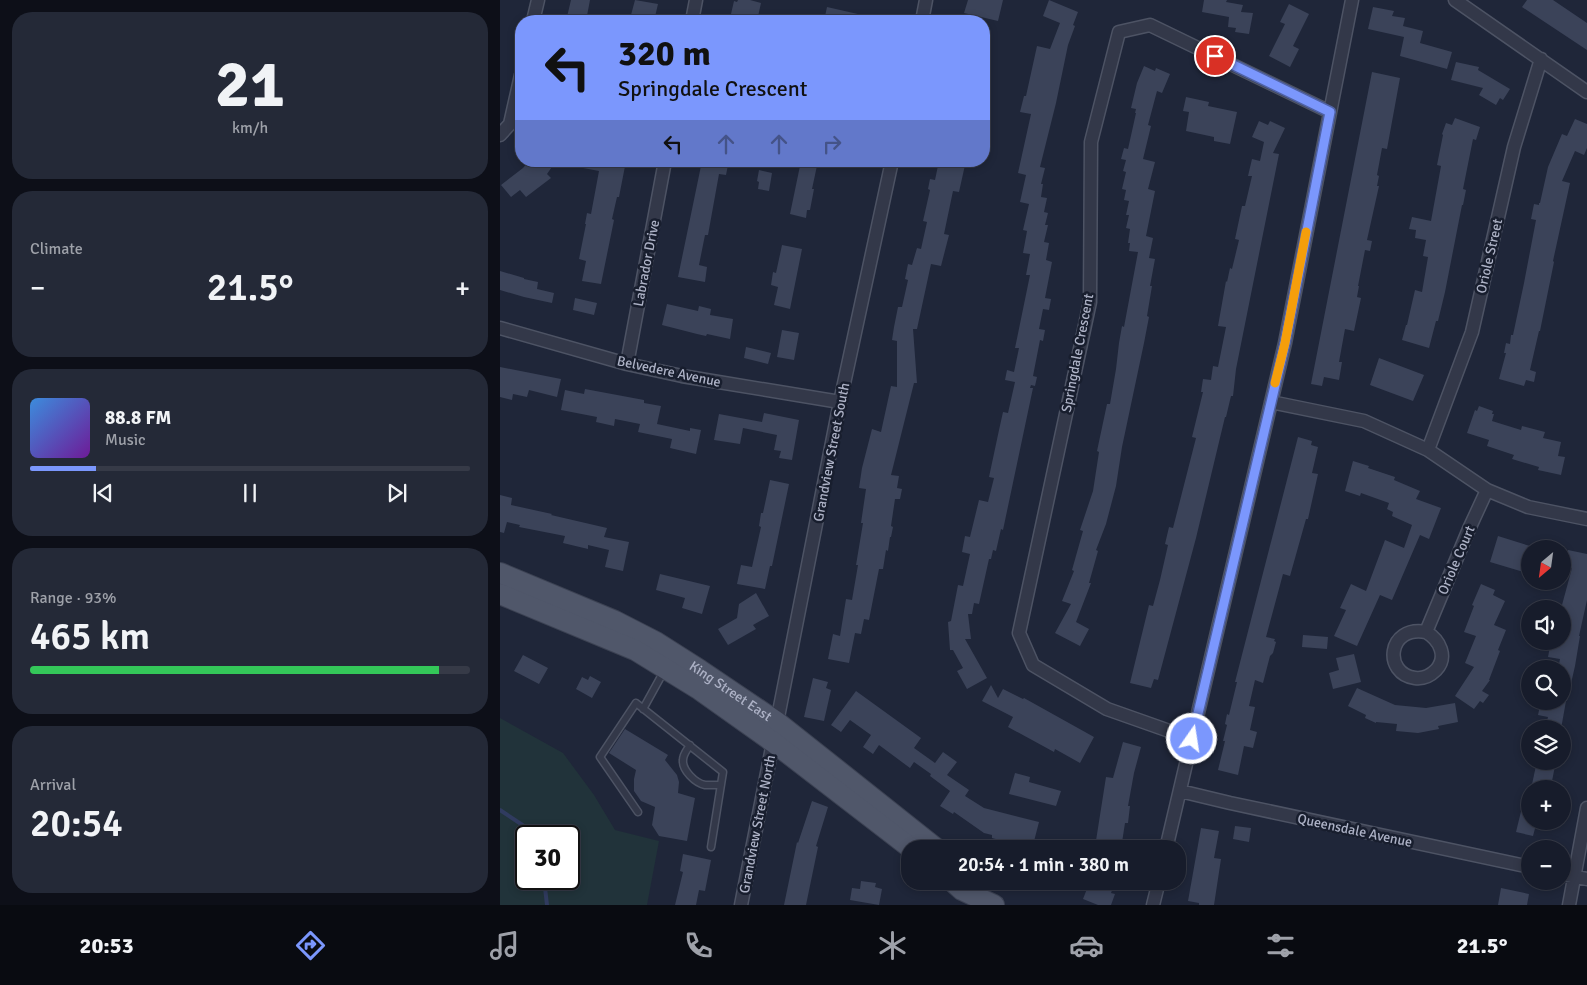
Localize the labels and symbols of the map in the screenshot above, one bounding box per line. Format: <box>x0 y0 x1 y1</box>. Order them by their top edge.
pin <box>1194 35 1236 77</box>
street label: Oriole Street <box>1473 217 1506 295</box>
street label: Labrador Drive <box>630 218 663 308</box>
street label: Springdale Crescent <box>1058 292 1097 414</box>
street label: Belvedere Avenue <box>615 352 722 391</box>
street label: Grandview Street South <box>810 381 853 523</box>
street label: Oriole Court <box>1434 523 1479 597</box>
north arrow <box>1521 540 1571 590</box>
street label: King Street East <box>686 657 775 725</box>
position arrow <box>1165 712 1217 764</box>
street label: Grandview Street North <box>736 753 779 895</box>
street label: Queensdale Avenue <box>1296 810 1414 851</box>
speed limit sign: 30 <box>515 825 580 890</box>

